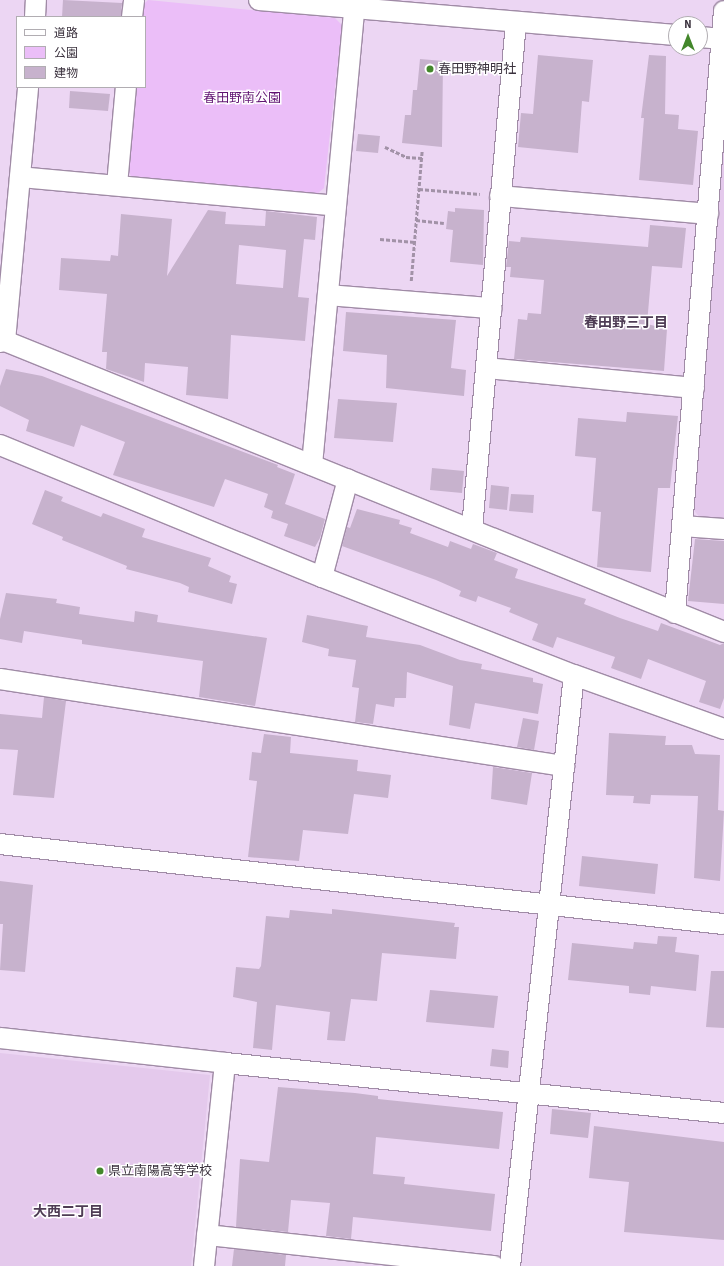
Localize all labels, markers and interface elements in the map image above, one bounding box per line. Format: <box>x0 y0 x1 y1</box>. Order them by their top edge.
legend <box>16 16 146 88</box>
north arrow <box>668 16 708 56</box>
text: N <box>684 17 692 32</box>
text: 道路 <box>54 25 78 42</box>
text: 公園 <box>54 45 78 62</box>
place label: 春田野神明社 <box>438 61 516 77</box>
marker: 春田野神明社 <box>425 64 435 74</box>
text: 建物 <box>54 65 78 82</box>
park label: 春田野南公園 <box>203 90 281 106</box>
district label: 春田野三丁目 <box>584 315 668 331</box>
place label: 県立南陽高等学校 <box>108 1163 212 1179</box>
marker: 県立南陽高等学校 <box>95 1166 105 1176</box>
district label: 大西二丁目 <box>33 1204 103 1220</box>

